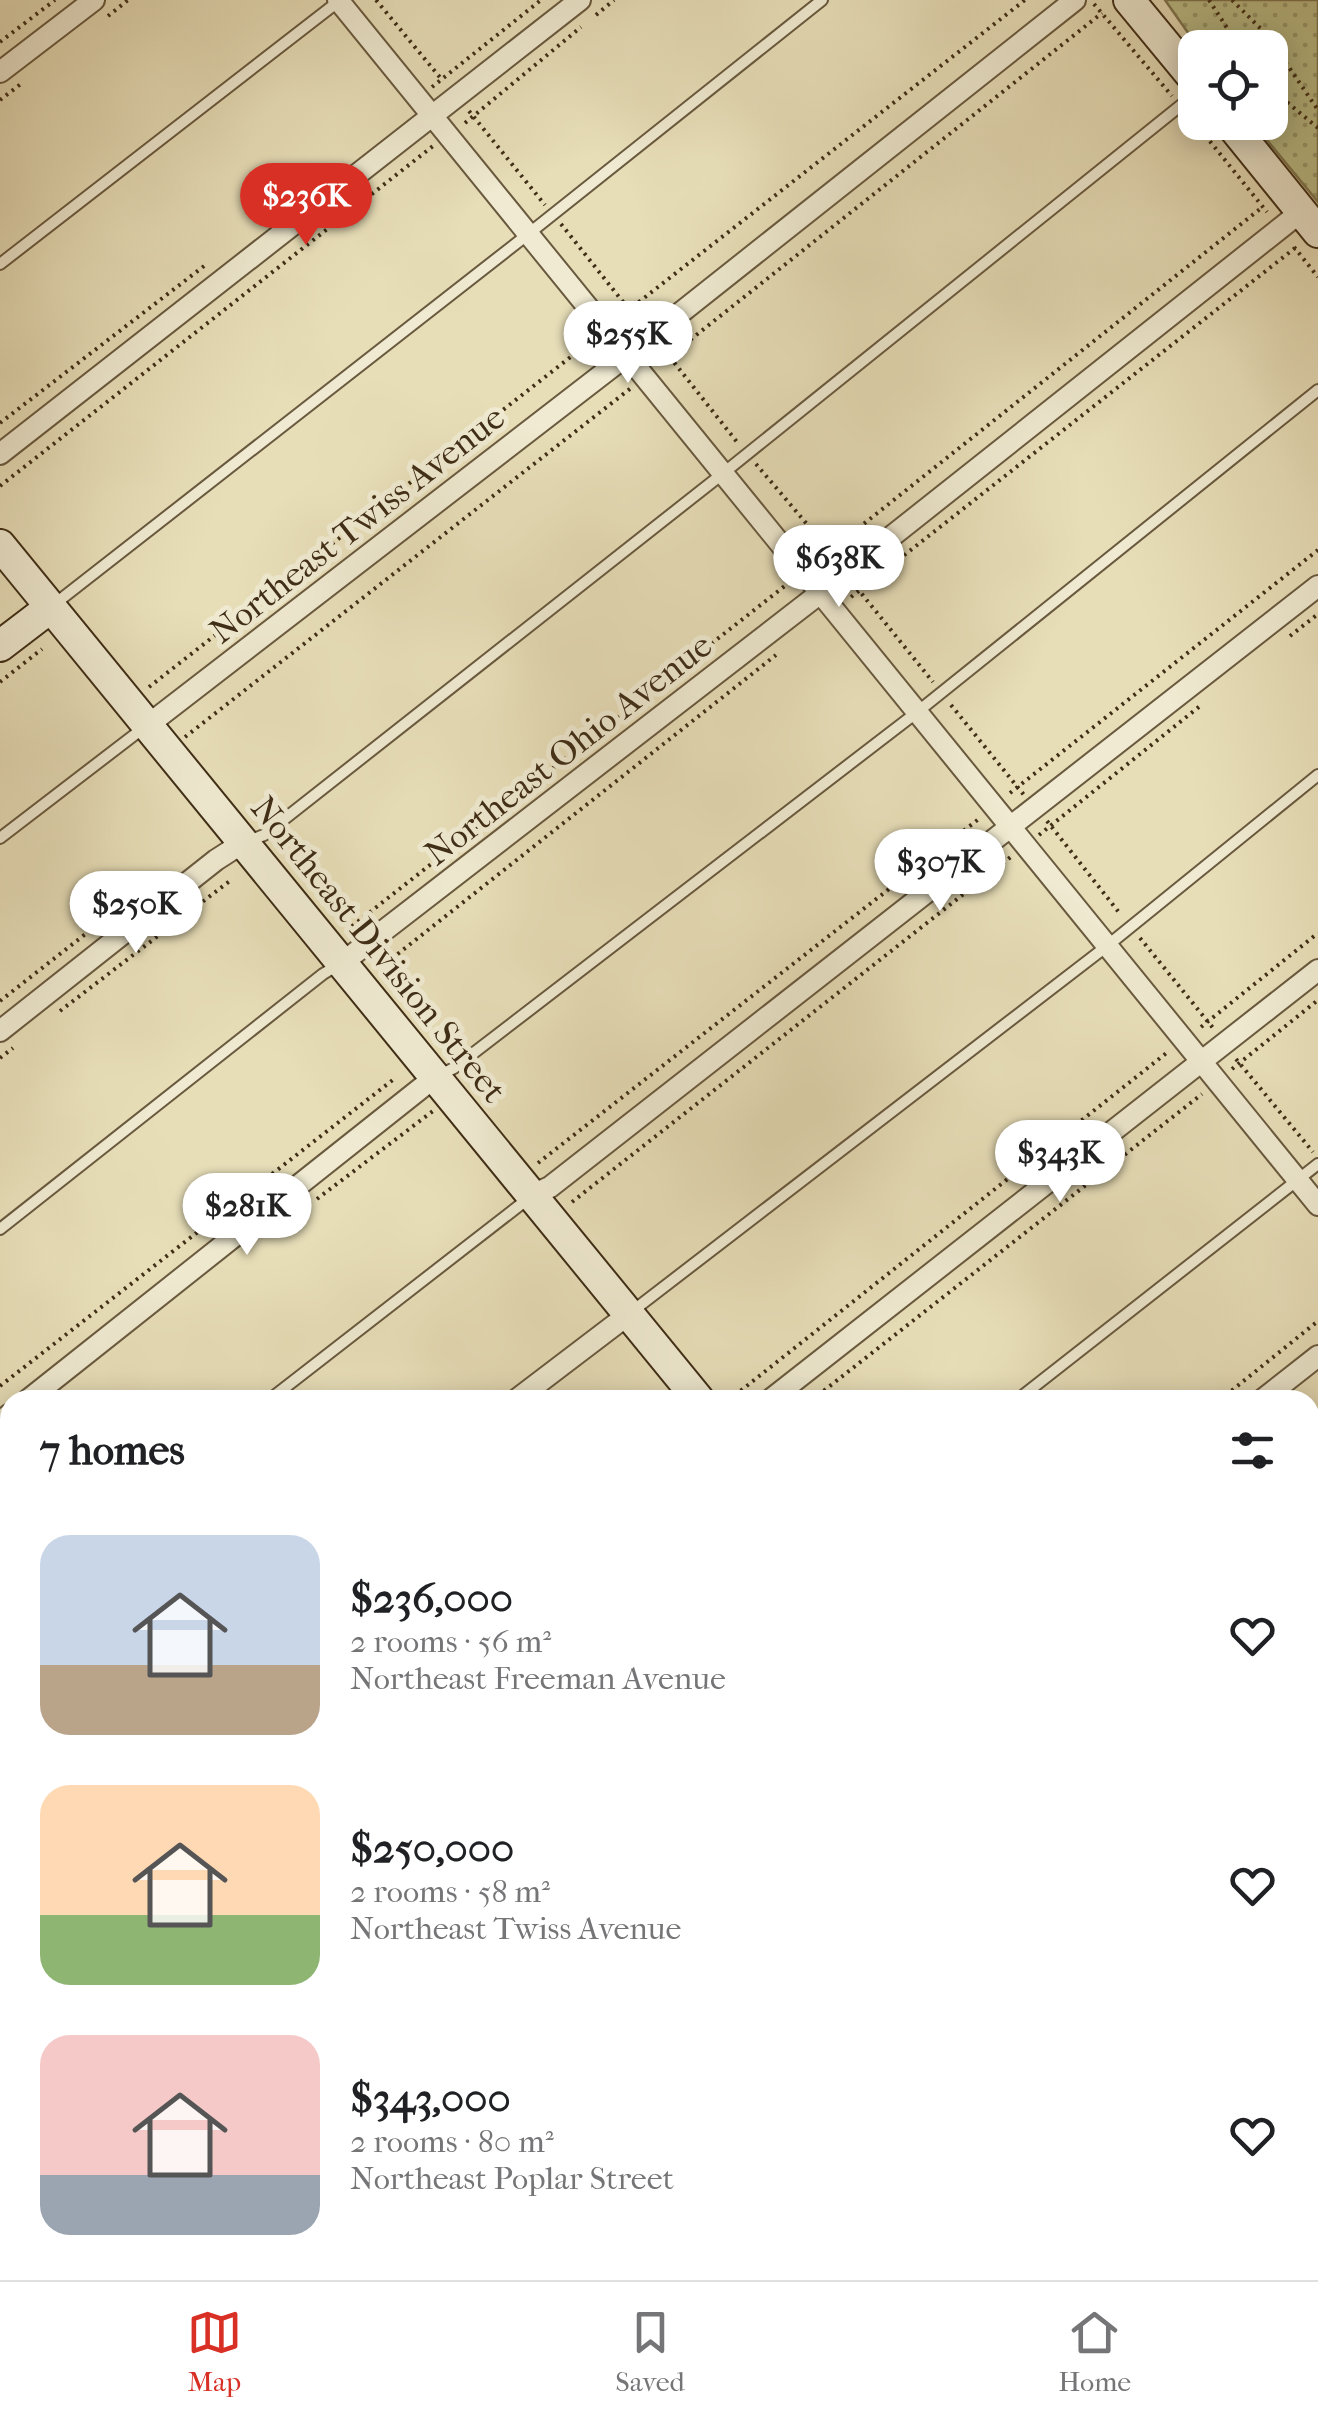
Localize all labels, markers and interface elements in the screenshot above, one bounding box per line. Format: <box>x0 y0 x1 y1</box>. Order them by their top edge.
map controls <box>1178 30 1288 140</box>
button: locate <box>1178 30 1288 140</box>
pin: $236K <box>236 163 376 248</box>
text: $236K <box>262 177 350 214</box>
pin: $255K <box>558 301 698 386</box>
text: $255K <box>586 315 670 352</box>
street label: Northeast Twiss Avenue <box>202 397 513 652</box>
pin: $638K <box>769 525 909 610</box>
text: $638K <box>795 539 883 576</box>
street label: Northeast Ohio Avenue <box>417 625 720 874</box>
street label: Northeast Division Street <box>242 788 515 1111</box>
pin: $307K <box>870 829 1010 914</box>
text: $307K <box>896 843 984 880</box>
pin: $250K <box>66 871 206 956</box>
text: $250K <box>92 885 180 922</box>
pin: $343K <box>990 1120 1130 1205</box>
text: $343K <box>1017 1134 1103 1171</box>
pin: $281K <box>177 1173 317 1258</box>
text: $281K <box>205 1187 289 1224</box>
icon: filters <box>1225 1423 1280 1478</box>
text: 7 homes <box>40 1426 185 1475</box>
text: $236,000 <box>350 1574 513 1623</box>
icon: home <box>120 1575 240 1695</box>
icon: heart <box>1225 1608 1280 1663</box>
text: 2 rooms · 56 m² <box>350 1623 551 1660</box>
text: Northeast Freeman Avenue <box>350 1660 726 1697</box>
text: $250,000 <box>350 1824 514 1873</box>
icon: home <box>120 1825 240 1945</box>
icon: heart <box>1225 1858 1280 1913</box>
text: 2 rooms · 58 m² <box>350 1873 550 1910</box>
text: Northeast Twiss Avenue <box>350 1910 681 1947</box>
text: $343,000 <box>350 2074 511 2123</box>
icon: home <box>120 2075 240 2195</box>
icon: heart <box>1225 2108 1280 2163</box>
text: 2 rooms · 80 m² <box>350 2123 554 2160</box>
text: Northeast Poplar Street <box>350 2160 674 2197</box>
tab: Map <box>187 2305 242 2398</box>
tab: Saved <box>615 2305 685 2398</box>
tab: Home <box>1058 2305 1131 2398</box>

